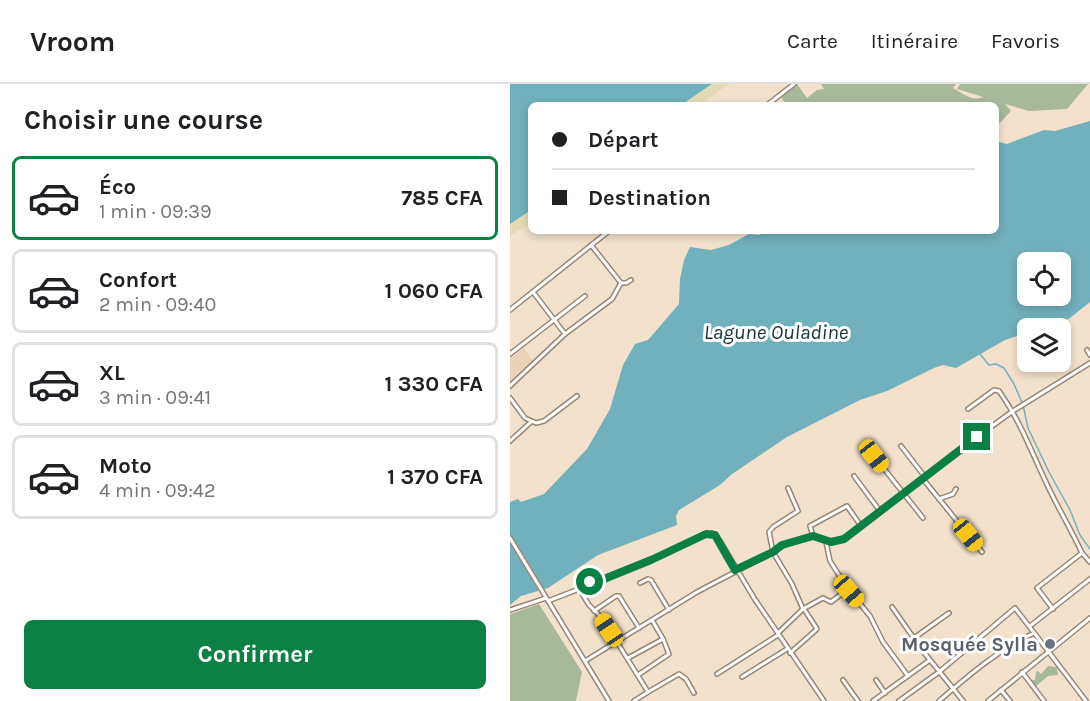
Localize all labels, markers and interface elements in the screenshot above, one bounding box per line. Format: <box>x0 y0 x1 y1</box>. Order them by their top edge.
text: Vroom <box>30 25 115 58</box>
text: Carte <box>787 29 838 53</box>
text: Itinéraire <box>871 29 958 53</box>
text: Favoris <box>991 29 1060 53</box>
text: Choisir une course <box>24 104 263 136</box>
text: Départ <box>588 127 658 153</box>
icon: car <box>27 171 81 225</box>
text: Éco <box>99 174 136 200</box>
text: 785 CFA <box>401 185 483 211</box>
text: Destination <box>588 185 711 211</box>
text: 1 min · 09:39 <box>99 200 212 223</box>
map controls <box>1017 252 1071 372</box>
button: locate <box>1017 252 1071 306</box>
icon: car <box>27 264 81 318</box>
text: Confort <box>99 267 177 293</box>
text: 1 060 CFA <box>385 278 483 304</box>
text: 2 min · 09:40 <box>99 293 216 316</box>
button: layers <box>1017 318 1071 372</box>
water label: Lagune Ouladine <box>704 320 849 344</box>
icon: car <box>27 357 81 411</box>
text: XL <box>99 360 125 386</box>
text: 1 330 CFA <box>384 371 483 397</box>
text: 3 min · 09:41 <box>99 386 211 409</box>
route end <box>963 423 990 450</box>
car <box>856 436 892 476</box>
icon: car <box>27 450 81 504</box>
text: Moto <box>99 453 152 479</box>
text: 1 370 CFA <box>387 464 483 490</box>
text: 4 min · 09:42 <box>99 479 216 502</box>
car <box>950 515 986 555</box>
route start <box>576 568 603 595</box>
car <box>830 572 868 610</box>
car <box>591 610 627 650</box>
button: Confirmer <box>24 620 486 689</box>
place label: Mosquée Sylla <box>901 633 1038 656</box>
marker: Mosquée Sylla <box>1043 637 1057 651</box>

